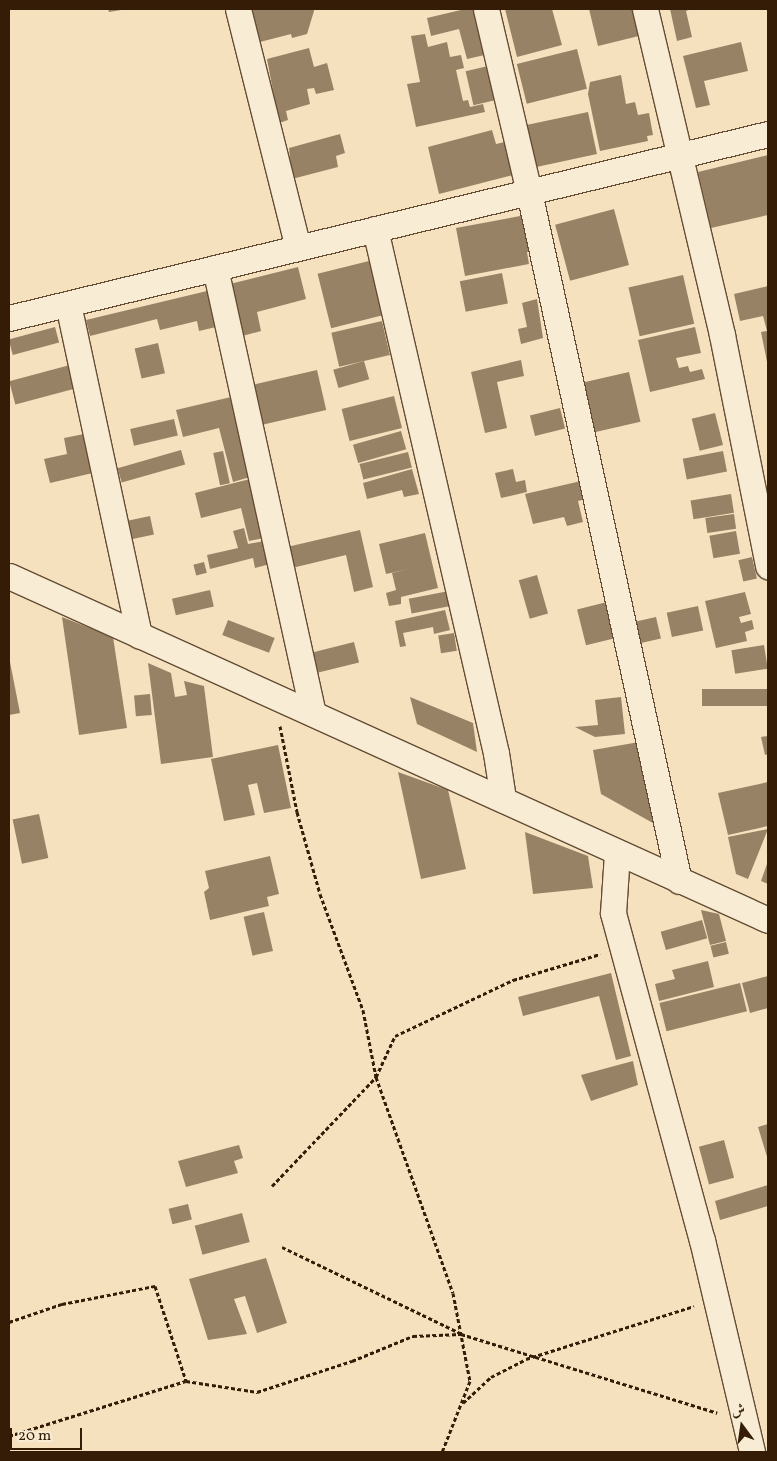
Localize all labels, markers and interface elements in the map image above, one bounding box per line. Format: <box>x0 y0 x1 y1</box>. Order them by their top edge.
text: ش <box>729 1400 747 1422</box>
north arrow <box>717 1401 767 1451</box>
scale bar <box>12 1418 85 1450</box>
text: 20 m <box>18 1426 51 1447</box>

